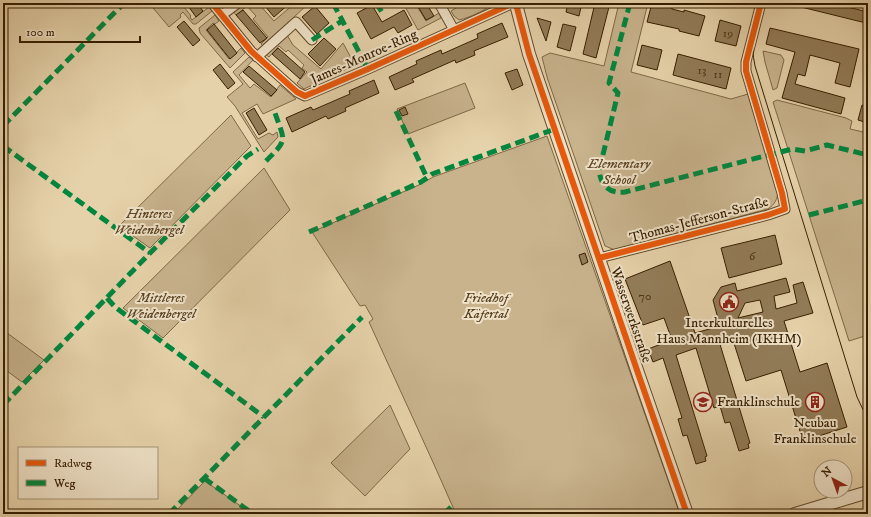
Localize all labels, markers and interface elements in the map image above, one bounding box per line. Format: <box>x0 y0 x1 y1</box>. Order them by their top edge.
scale bar <box>20 18 140 44</box>
text: 100 m <box>26 25 55 40</box>
street label: James-Monroe-Ring <box>306 25 420 89</box>
house number: 19 <box>723 26 733 41</box>
house number: 13 <box>698 63 706 78</box>
house number: 11 <box>714 67 722 82</box>
park label: Elementary School <box>587 155 652 189</box>
street label: Thomas-Jefferson-Straße <box>628 193 771 247</box>
park label: Hinteres Weidenbergel <box>114 205 185 239</box>
house number: 6 <box>749 249 756 264</box>
street label: Wasserwerkstraße <box>606 264 656 365</box>
park label: Mittleres Weidenbergel <box>126 289 197 323</box>
park label: Friedhof Käfertal <box>463 289 512 323</box>
house number: 70 <box>639 289 651 304</box>
public building icon: Interkulturelles Haus Mannheim (IKHM) <box>718 291 740 313</box>
place label: Interkulturelles Haus Mannheim (IKHM) <box>656 314 802 348</box>
school or university icon: Franklinschule <box>692 391 714 413</box>
building icon: Neubau Franklinschule <box>804 391 826 413</box>
place label: Franklinschule <box>717 393 800 411</box>
place label: Neubau Franklinschule <box>773 414 857 448</box>
legend <box>18 447 158 499</box>
text: Radweg <box>54 456 92 471</box>
north arrow <box>813 459 853 499</box>
text: N <box>819 464 835 480</box>
text: Weg <box>53 476 75 491</box>

